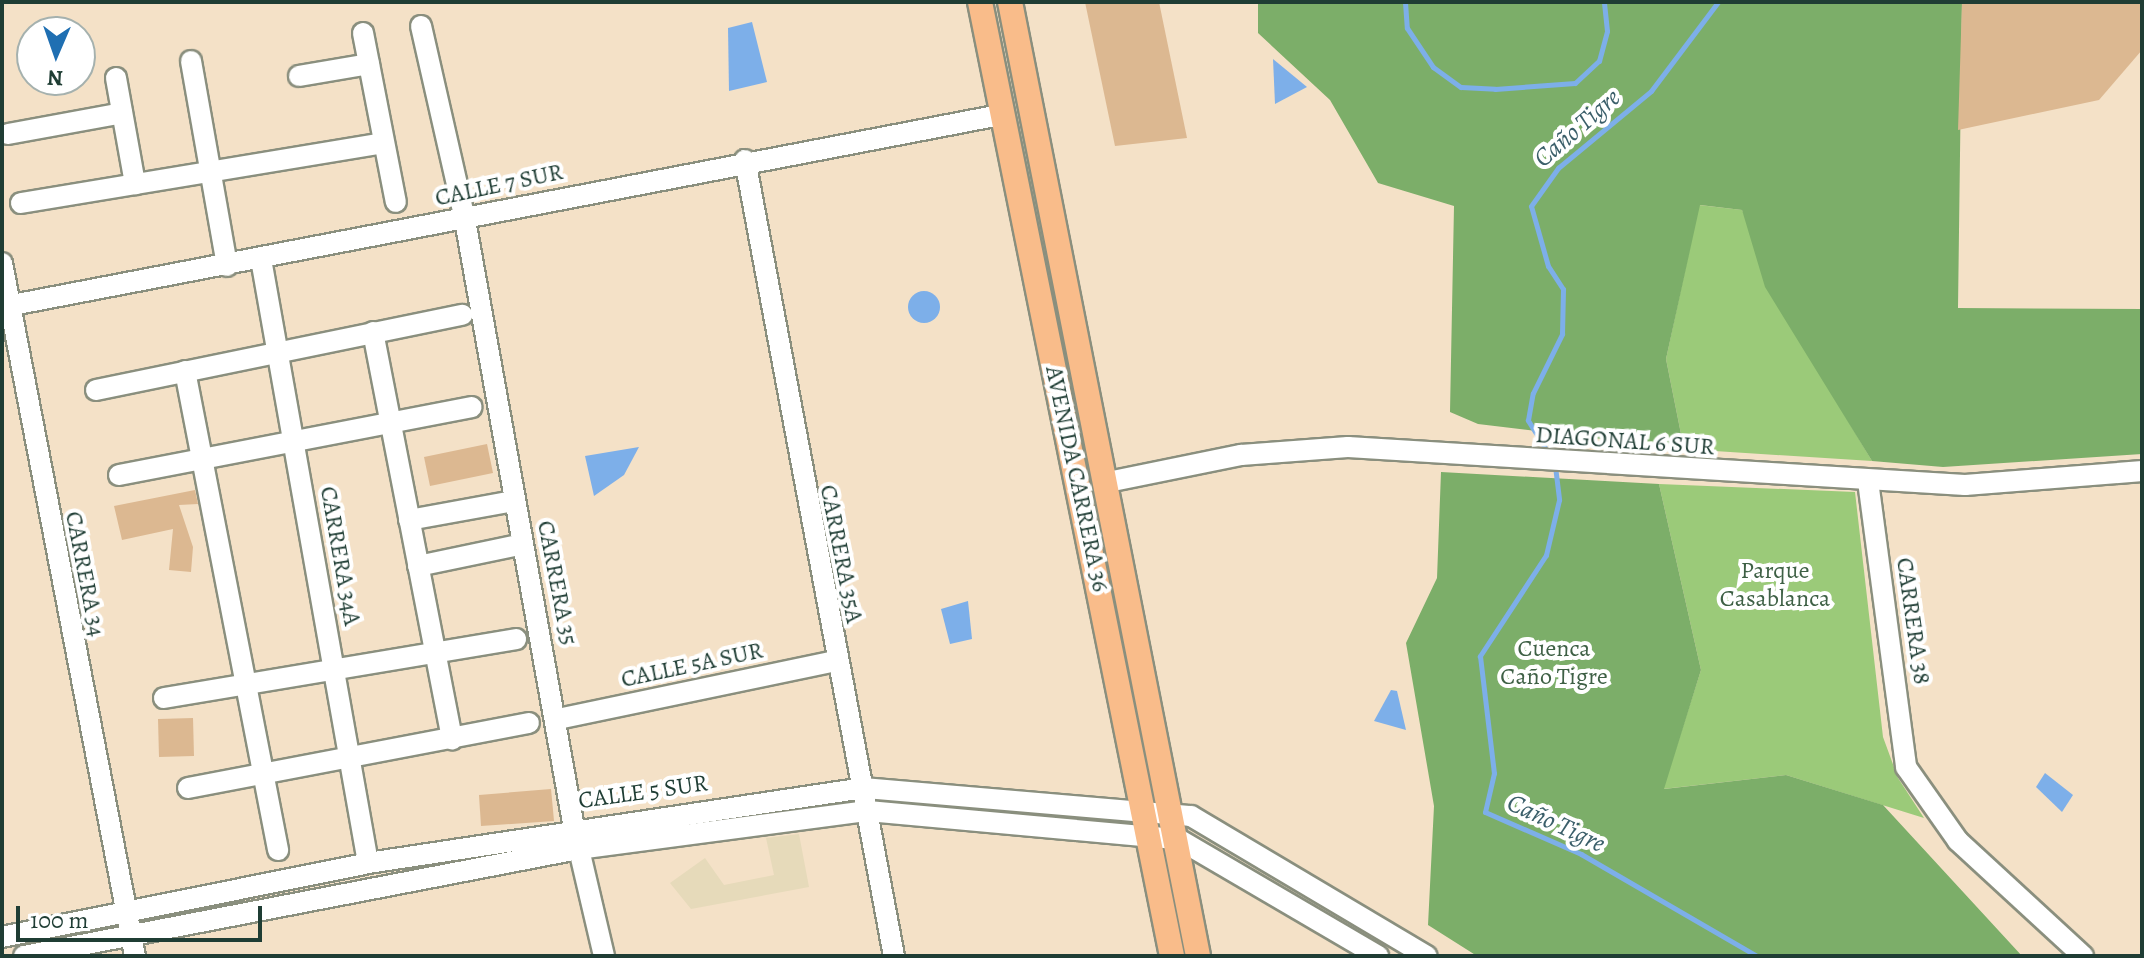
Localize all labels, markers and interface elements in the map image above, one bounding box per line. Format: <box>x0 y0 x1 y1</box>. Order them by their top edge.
north arrow <box>16 16 96 96</box>
text: N <box>47 63 64 93</box>
water label: Caño Tigre <box>1527 82 1627 174</box>
street label: CALLE 7 SUR <box>432 157 566 213</box>
street label: AVENIDA CARRERA 36 <box>1039 363 1115 595</box>
street label: DIAGONAL 6 SUR <box>1535 420 1715 462</box>
street label: CARRERA 35A <box>813 482 869 626</box>
street label: CARRERA 34A <box>314 484 366 628</box>
street label: CARRERA 34 <box>59 509 111 639</box>
street label: CARRERA 35 <box>531 518 583 648</box>
street label: CARRERA 38 <box>1890 556 1936 686</box>
park label: Parque Casablanca <box>1720 557 1830 613</box>
park label: Cuenca Caño Tigre <box>1500 635 1608 691</box>
street label: CALLE 5A SUR <box>618 636 766 694</box>
street label: CALLE 5 SUR <box>577 769 709 815</box>
water label: Caño Tigre <box>1502 787 1610 859</box>
scale bar <box>20 890 266 940</box>
text: 100 m <box>30 904 89 936</box>

